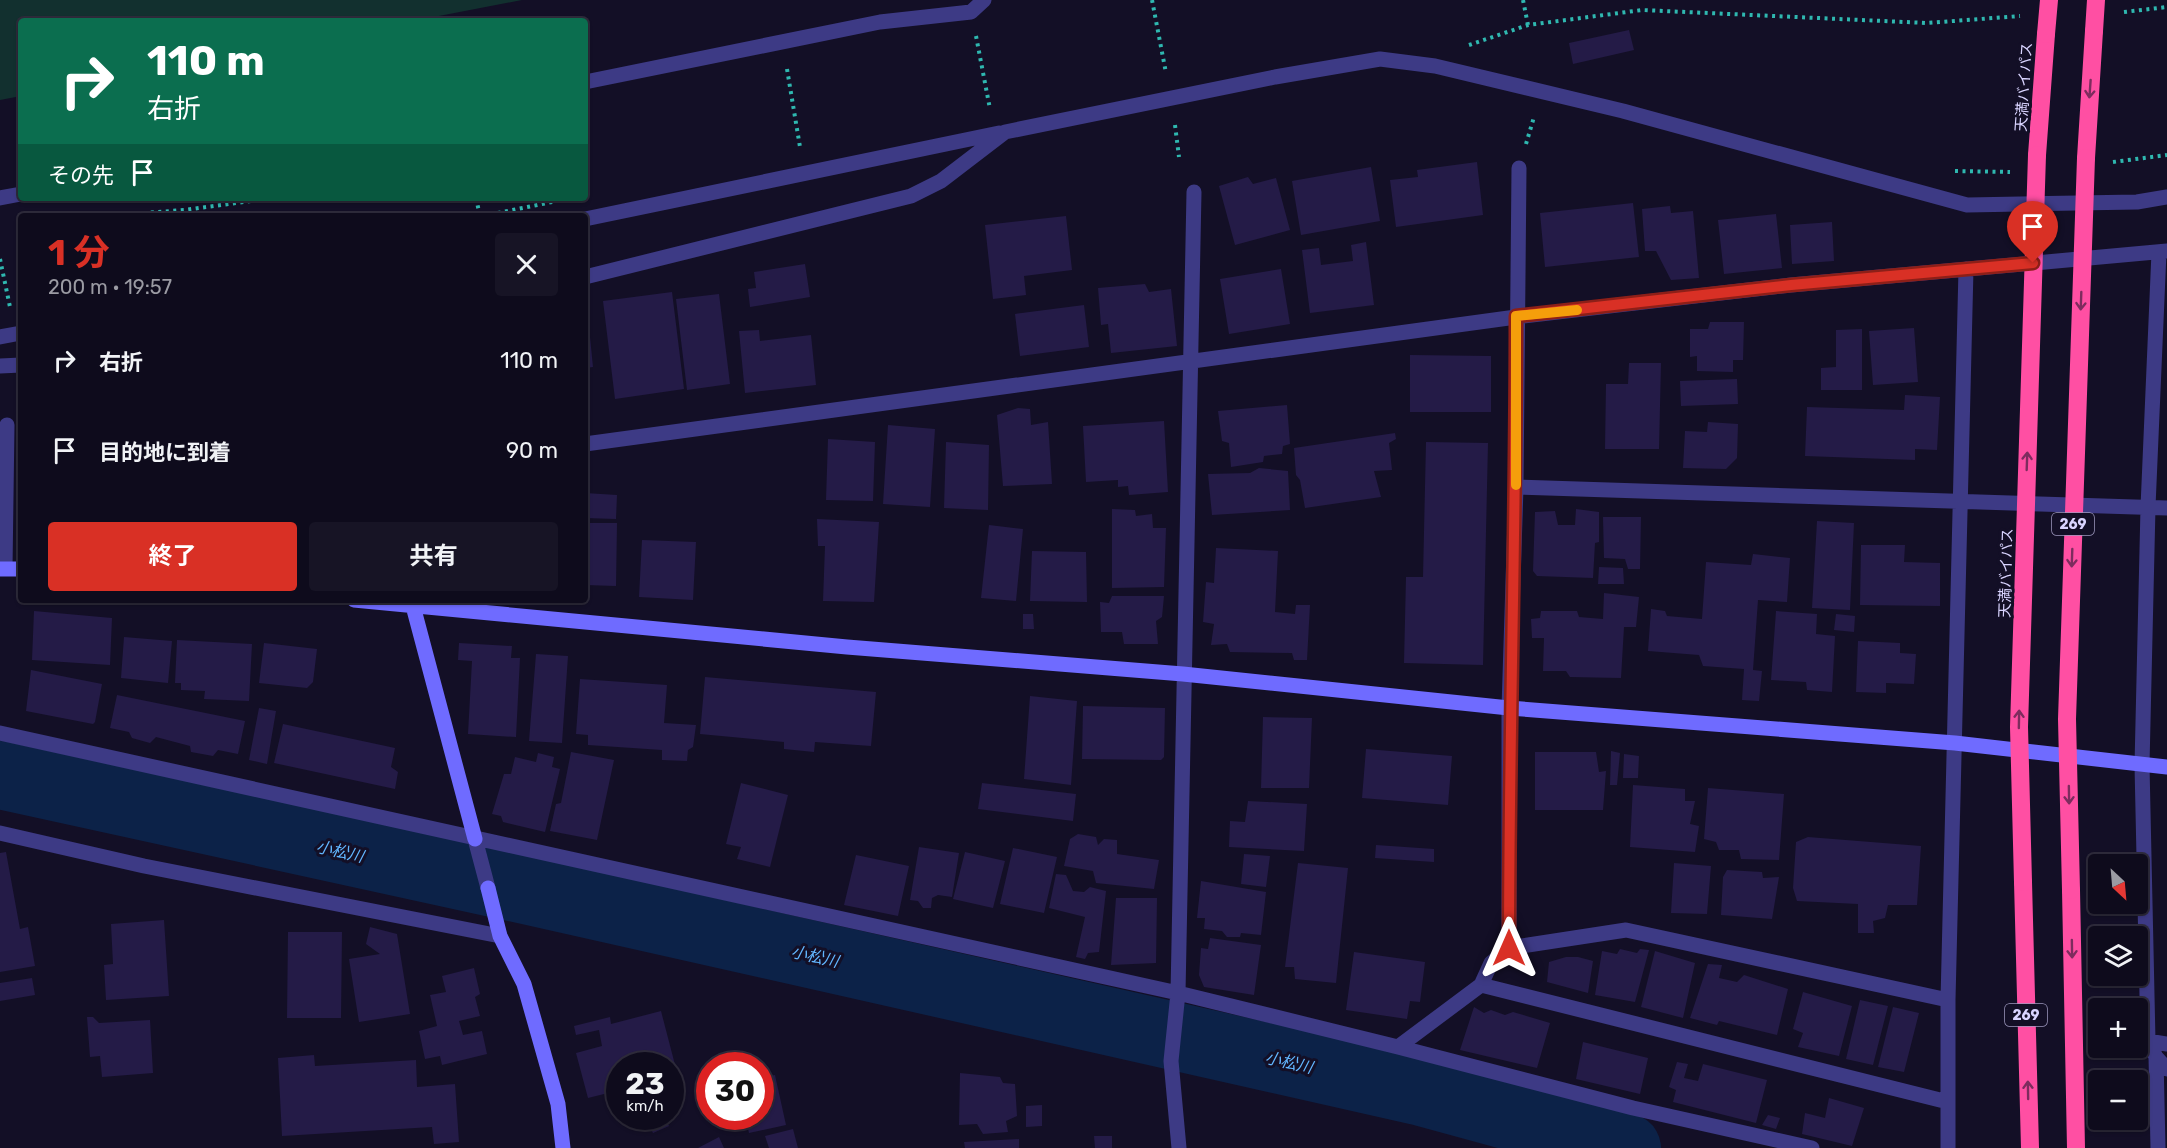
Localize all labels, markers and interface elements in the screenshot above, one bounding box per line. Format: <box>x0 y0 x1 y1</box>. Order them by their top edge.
text: 110 m <box>147 36 265 86</box>
icon: right <box>48 42 126 120</box>
street label: 天満バイパス <box>2012 42 2036 132</box>
one-way arrow <box>2084 79 2095 98</box>
text: 右折 <box>147 93 201 125</box>
icon: arrive <box>126 156 159 189</box>
text: その先 <box>48 162 114 189</box>
pin <box>2007 201 2058 263</box>
icon: arrive <box>2016 210 2049 243</box>
text: 1 分 <box>48 231 110 274</box>
button: close <box>495 233 558 296</box>
text: 200 m · 19:57 <box>48 275 172 299</box>
one-way arrow <box>2075 290 2086 310</box>
icon: right <box>48 344 81 377</box>
text: 110 m <box>500 347 558 374</box>
text: 右折 <box>99 349 143 376</box>
icon: arrive <box>48 434 81 467</box>
text: 90 m <box>506 437 558 464</box>
text: 目的地に到着 <box>99 439 231 466</box>
one-way arrow <box>2022 452 2033 472</box>
road number: 269 <box>2052 513 2094 535</box>
button: 終了 <box>48 522 297 591</box>
button: 共有 <box>309 522 558 591</box>
street label: 天満バイパス <box>1995 528 2017 618</box>
one-way arrow <box>2066 548 2078 568</box>
one-way arrow <box>2014 709 2025 729</box>
one-way arrow <box>2063 785 2074 805</box>
water label: 小松川 <box>314 837 367 867</box>
north arrow <box>2088 854 2148 914</box>
map controls <box>2088 854 2148 1130</box>
position arrow <box>1477 916 1541 980</box>
button: layers <box>2088 926 2148 986</box>
one-way arrow <box>2066 938 2078 958</box>
water label: 小松川 <box>789 942 842 972</box>
button: + <box>2088 998 2148 1058</box>
road number: 269 <box>2005 1004 2047 1026</box>
water label: 小松川 <box>1263 1048 1316 1078</box>
speed limit sign: 30 <box>696 1052 774 1130</box>
text: 23 <box>625 1066 665 1102</box>
button: − <box>2088 1070 2148 1130</box>
one-way arrow <box>2022 1080 2034 1100</box>
text: km/h <box>626 1097 664 1115</box>

